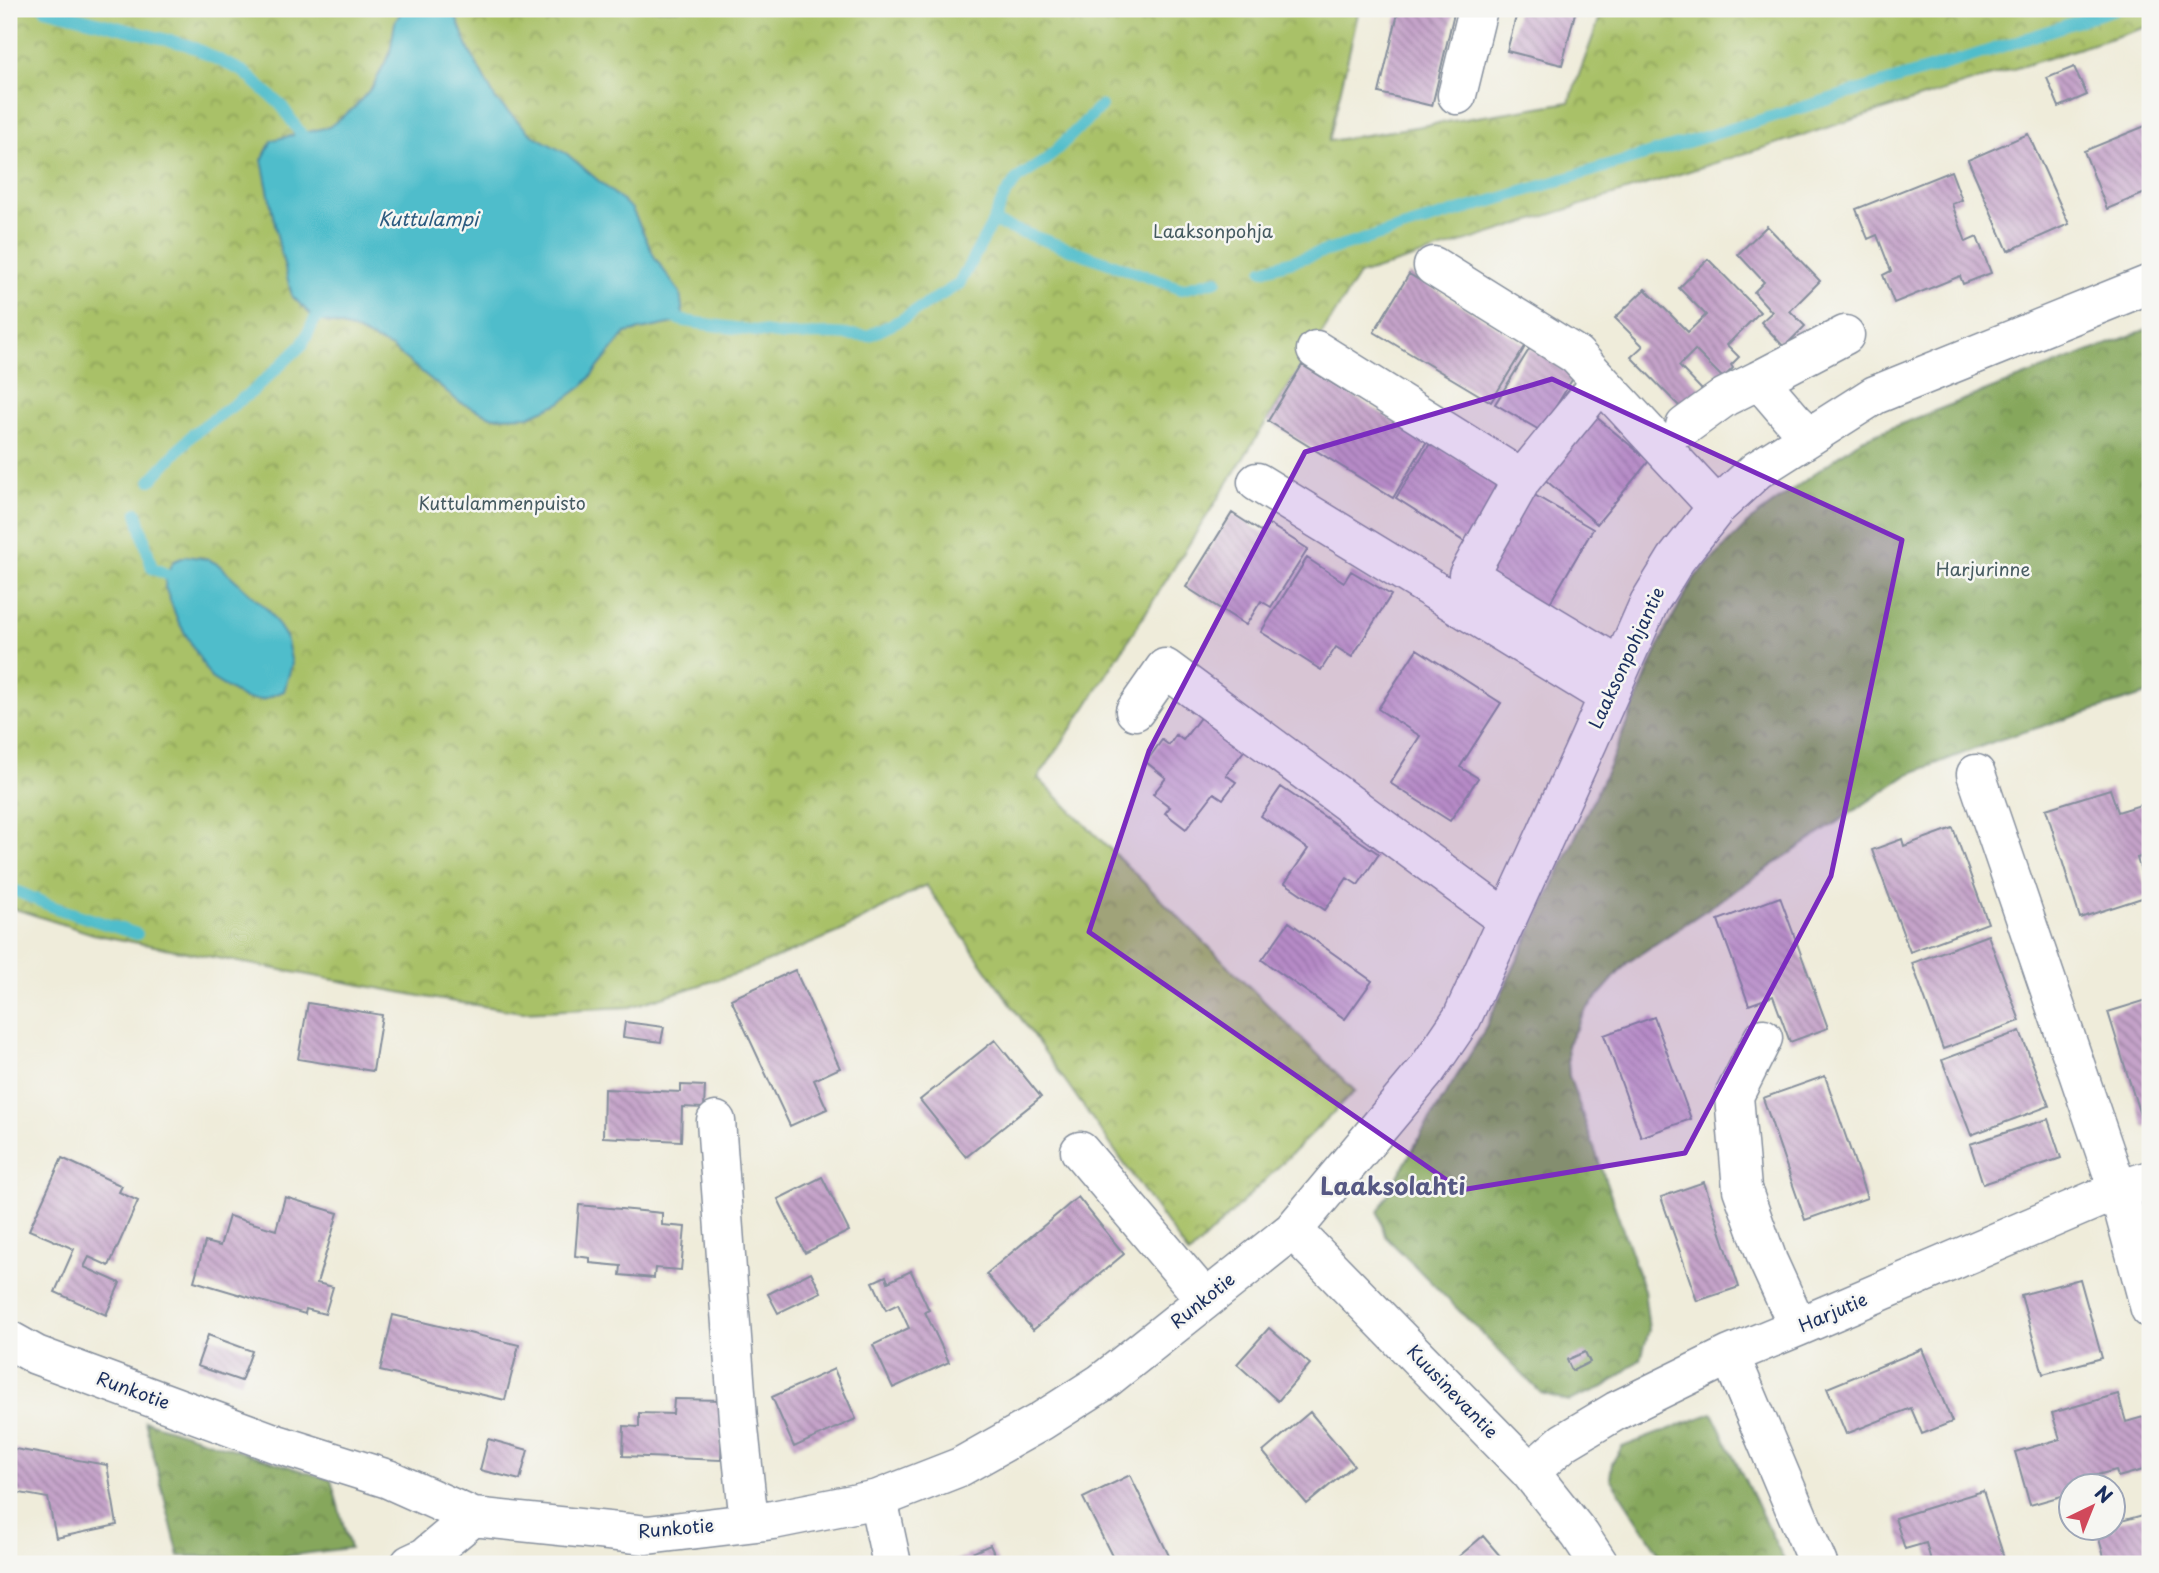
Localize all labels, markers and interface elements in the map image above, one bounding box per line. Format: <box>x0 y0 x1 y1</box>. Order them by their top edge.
water label: Kuttulampi <box>378 204 481 232</box>
park label: Laaksonpohja <box>1153 217 1274 244</box>
park label: Kuttulammenpuisto <box>418 489 586 516</box>
park label: Harjurinne <box>1936 555 2030 582</box>
street label: Laaksonpohjantie <box>1581 582 1670 733</box>
district label: Laaksolahti <box>1320 1167 1466 1203</box>
street label: Runkotie <box>1164 1265 1240 1334</box>
street label: Harjutie <box>1794 1285 1871 1338</box>
street label: Kuusinevantie <box>1401 1338 1505 1444</box>
street label: Runkotie <box>93 1364 174 1415</box>
north arrow <box>2058 1472 2128 1542</box>
text: N <box>2089 1478 2119 1509</box>
street label: Runkotie <box>637 1511 715 1544</box>

